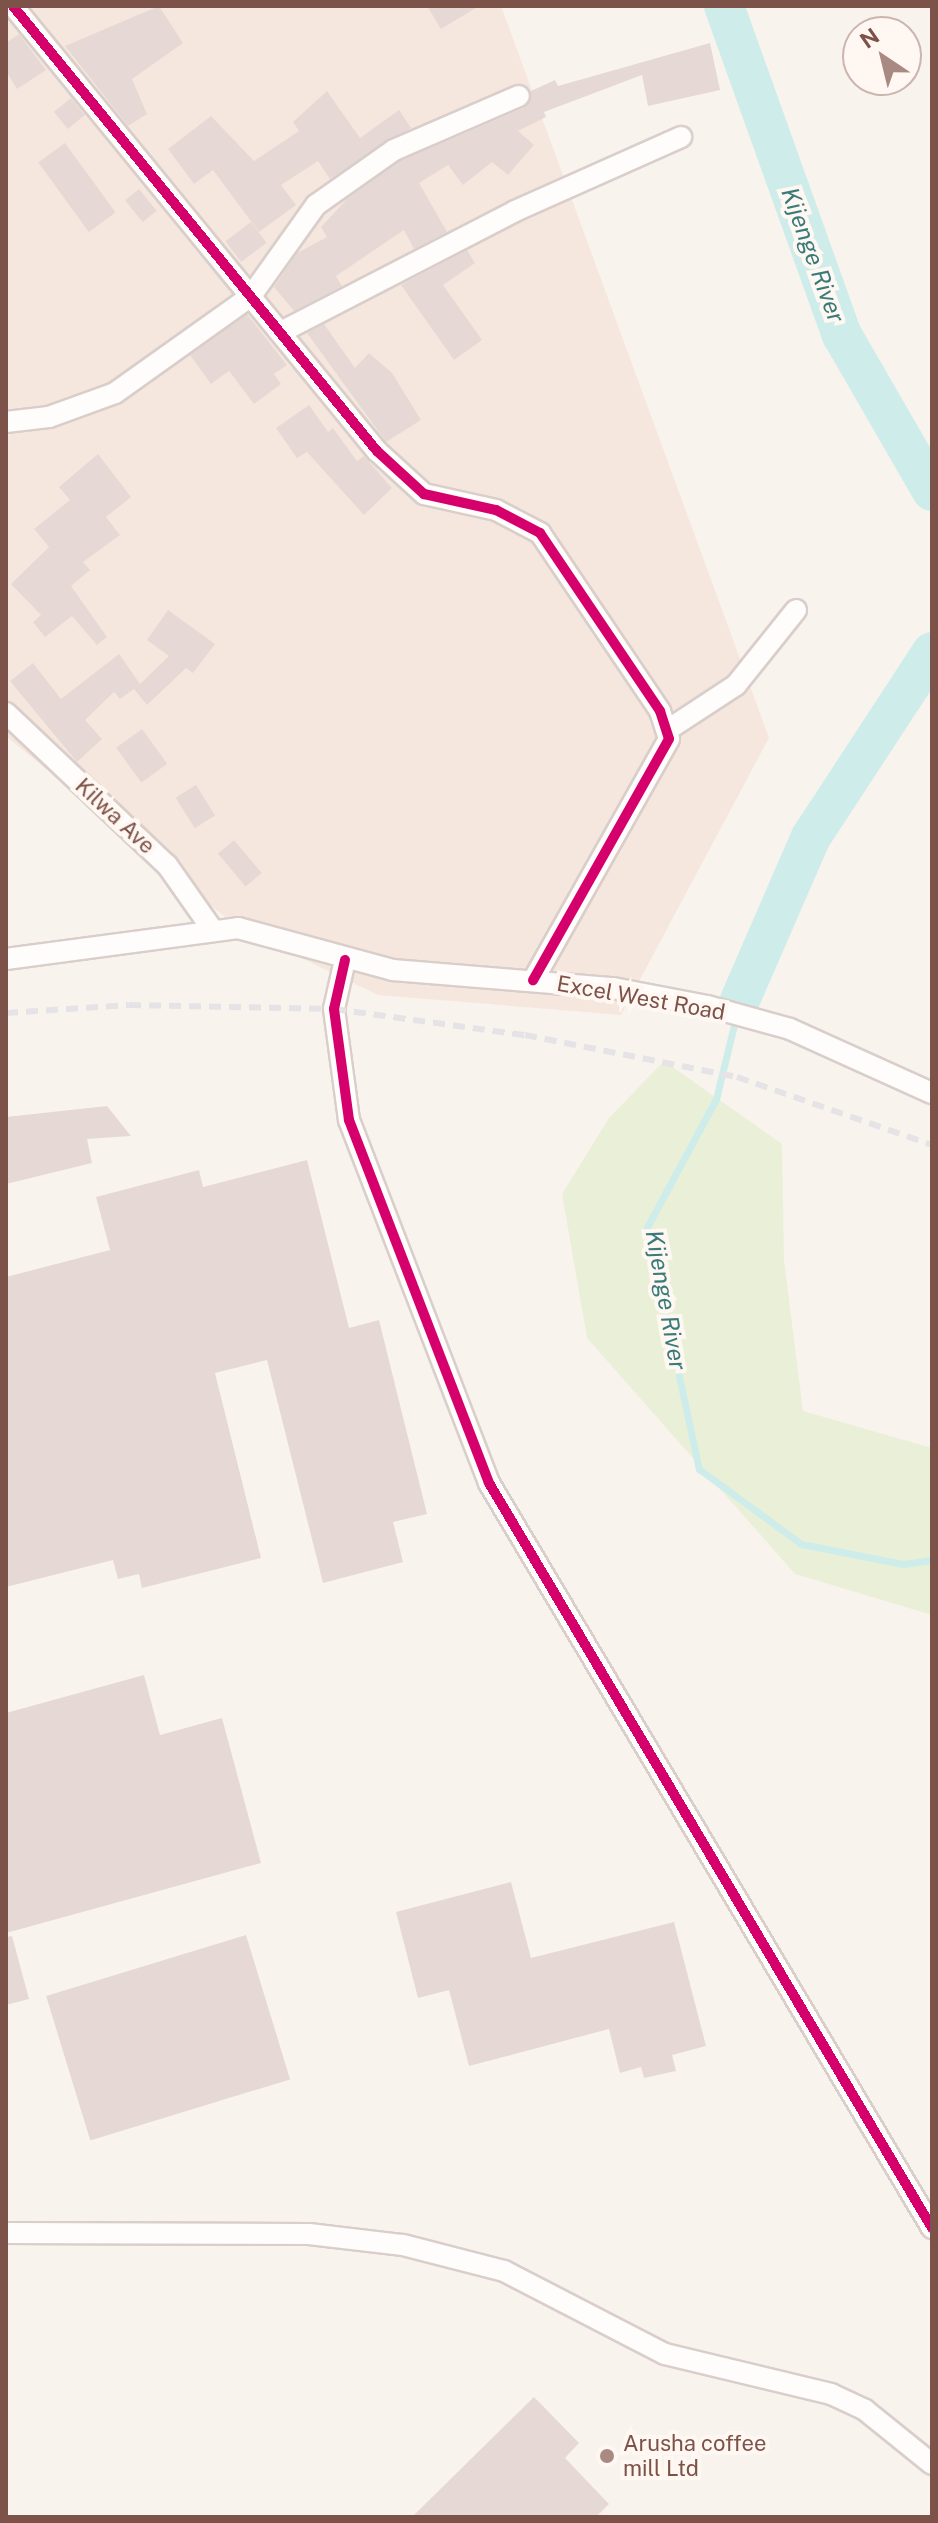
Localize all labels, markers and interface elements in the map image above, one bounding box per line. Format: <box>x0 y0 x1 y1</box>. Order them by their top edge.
north arrow <box>842 16 922 96</box>
text: N <box>855 22 884 54</box>
water label: Kijenge River <box>775 183 851 327</box>
street label: Kilwa Ave <box>70 773 160 859</box>
street label: Excel West Road <box>554 970 728 1026</box>
water label: Kijenge River <box>640 1228 692 1372</box>
place label: Arusha coffee mill Ltd <box>623 2430 767 2482</box>
marker: Arusha coffee mill Ltd <box>598 2447 616 2465</box>

